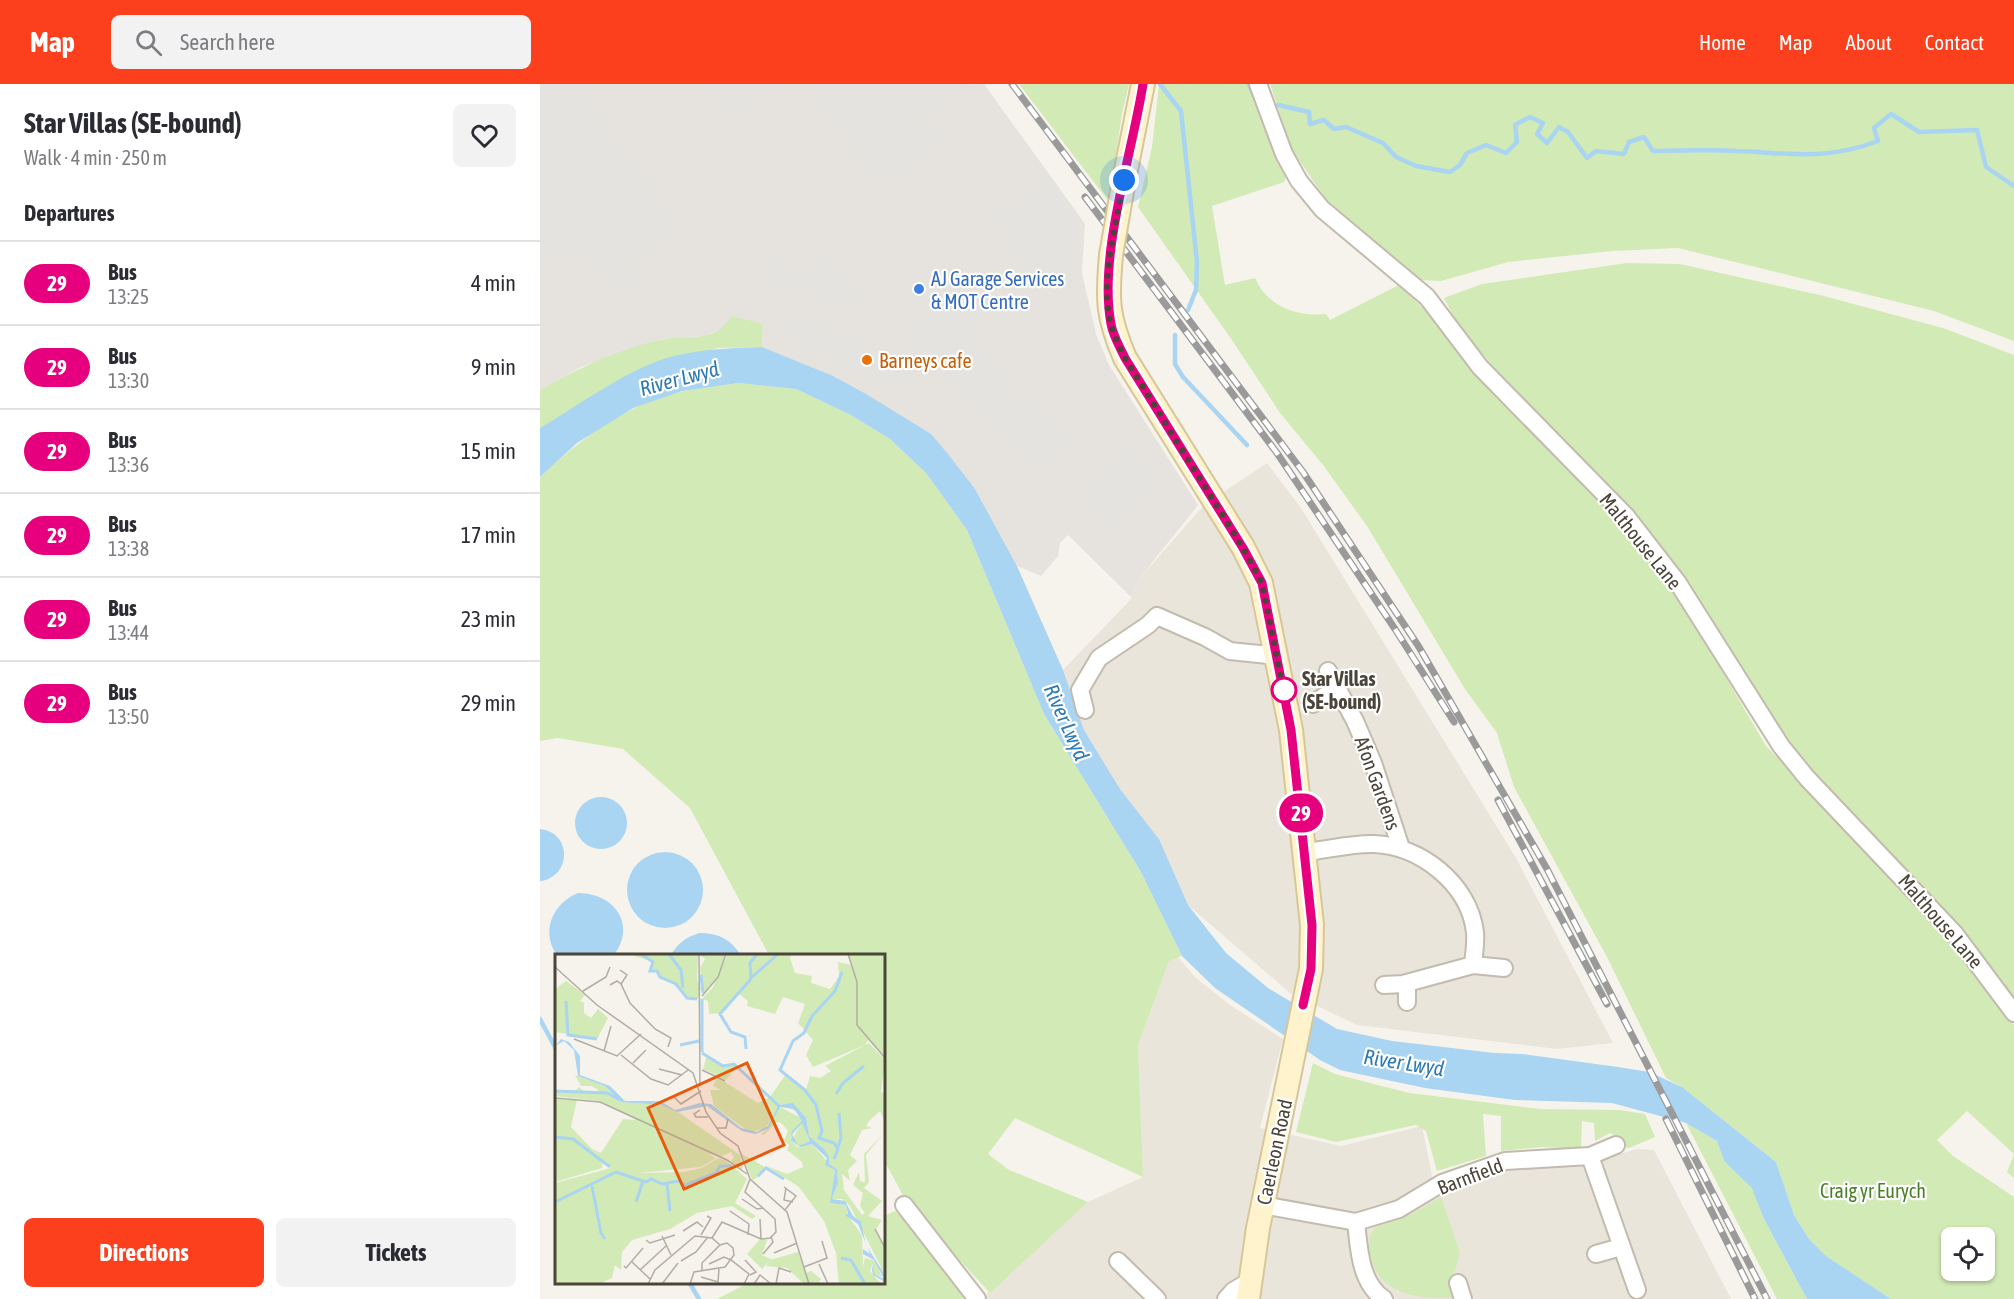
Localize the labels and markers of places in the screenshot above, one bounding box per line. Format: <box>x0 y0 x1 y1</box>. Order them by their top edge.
place label: AJ Garage Services & MOT Centre <box>931 267 1064 313</box>
marker: AJ Garage Services & MOT Centre <box>912 282 926 296</box>
place label: Barneys cafe <box>879 349 972 372</box>
marker: Barneys cafe <box>860 353 874 367</box>
place label: Star Villas (SE-bound) <box>1302 667 1381 713</box>
marker: Star Villas (SE-bound) <box>1271 677 1297 703</box>

